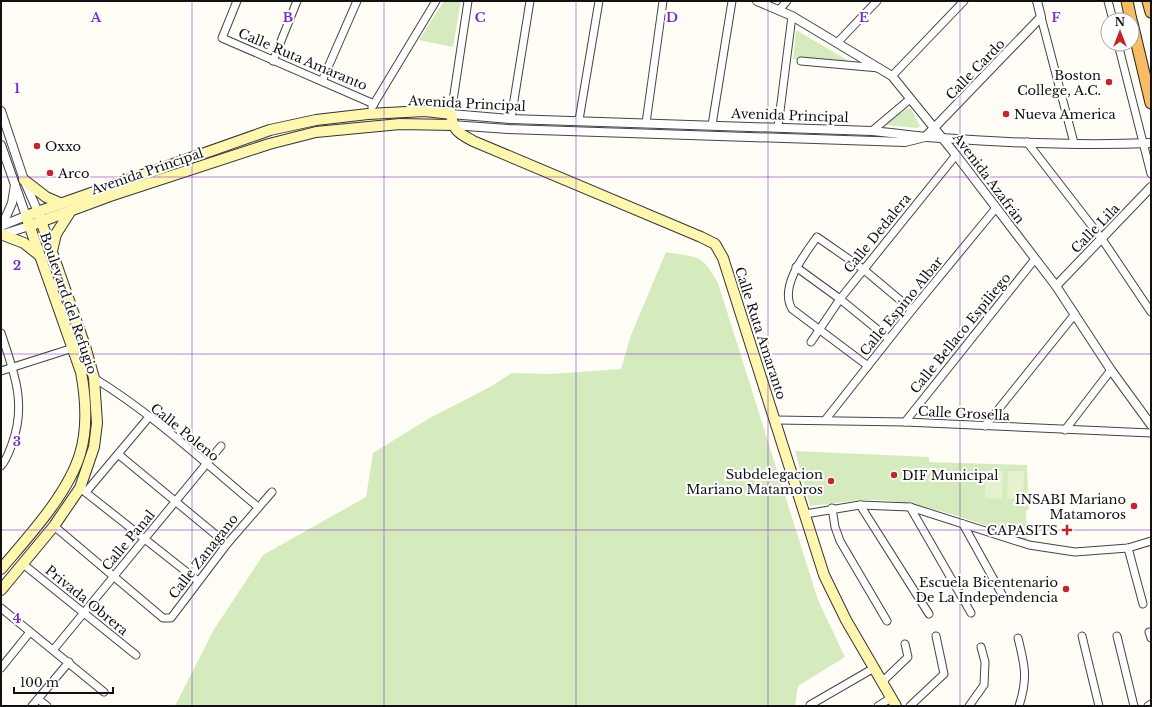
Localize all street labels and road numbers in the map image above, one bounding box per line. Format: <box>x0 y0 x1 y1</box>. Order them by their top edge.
street label: Calle Ruta Amaranto <box>236 25 370 94</box>
street label: Calle Cardo <box>942 35 1009 103</box>
street label: Avenida Principal <box>407 92 526 115</box>
street label: Avenida Principal <box>730 105 849 126</box>
street label: Avenida Azafrán <box>948 129 1028 227</box>
street label: Avenida Principal <box>88 144 205 199</box>
street label: Calle Dedalera <box>840 190 915 276</box>
street label: Calle Lila <box>1068 199 1124 257</box>
street label: Boulevard del Refugio <box>36 230 101 376</box>
street label: Calle Espino Albar <box>856 253 947 359</box>
street label: Calle Ruta Amaranto <box>731 265 790 402</box>
street label: Calle Bellaco Espiliego <box>906 269 1014 397</box>
street label: Calle Poleno <box>147 400 222 465</box>
street label: Calle Grosella <box>918 403 1011 424</box>
street label: Calle Panal <box>98 507 159 574</box>
street label: Calle Zanagano <box>165 510 242 602</box>
street label: Privada Obrera <box>42 562 132 640</box>

